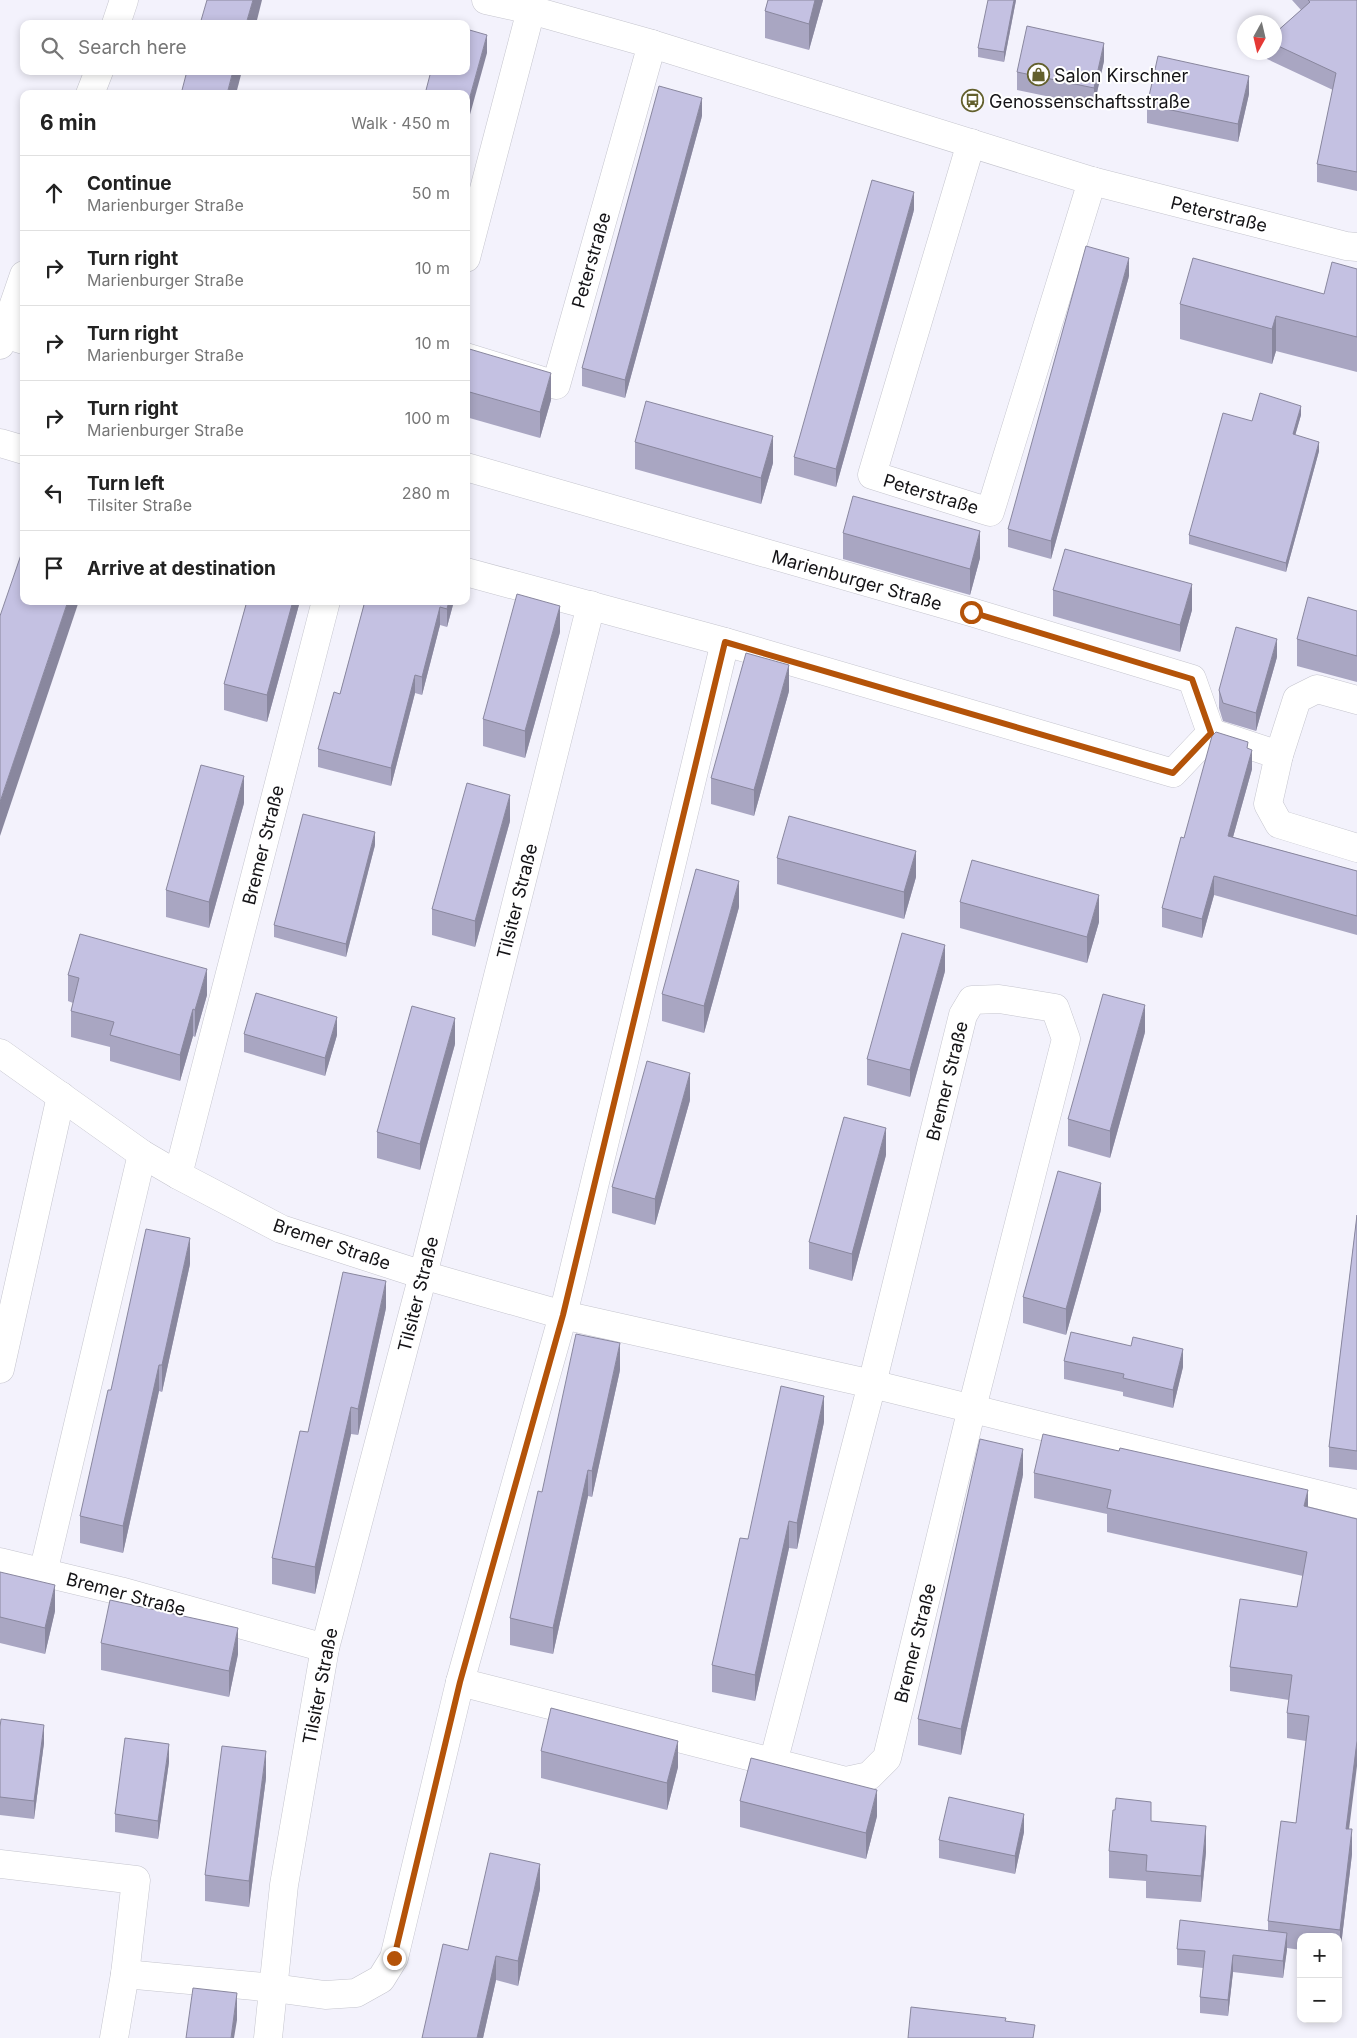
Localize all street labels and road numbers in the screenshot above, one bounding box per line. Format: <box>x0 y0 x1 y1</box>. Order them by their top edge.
street label: Peterstraße <box>1169 192 1269 236</box>
street label: Peterstraße <box>567 210 615 310</box>
street label: Peterstraße <box>881 470 981 518</box>
street label: Marienburger Straße <box>769 546 945 614</box>
street label: Bremer Straße <box>238 783 288 907</box>
street label: Tilsiter Straße <box>493 841 541 961</box>
street label: Bremer Straße <box>922 1019 972 1143</box>
street label: Bremer Straße <box>271 1214 393 1274</box>
street label: Tilsiter Straße <box>394 1234 442 1354</box>
street label: Bremer Straße <box>64 1568 188 1620</box>
street label: Bremer Straße <box>890 1581 940 1705</box>
street label: Tilsiter Straße <box>298 1626 342 1746</box>

